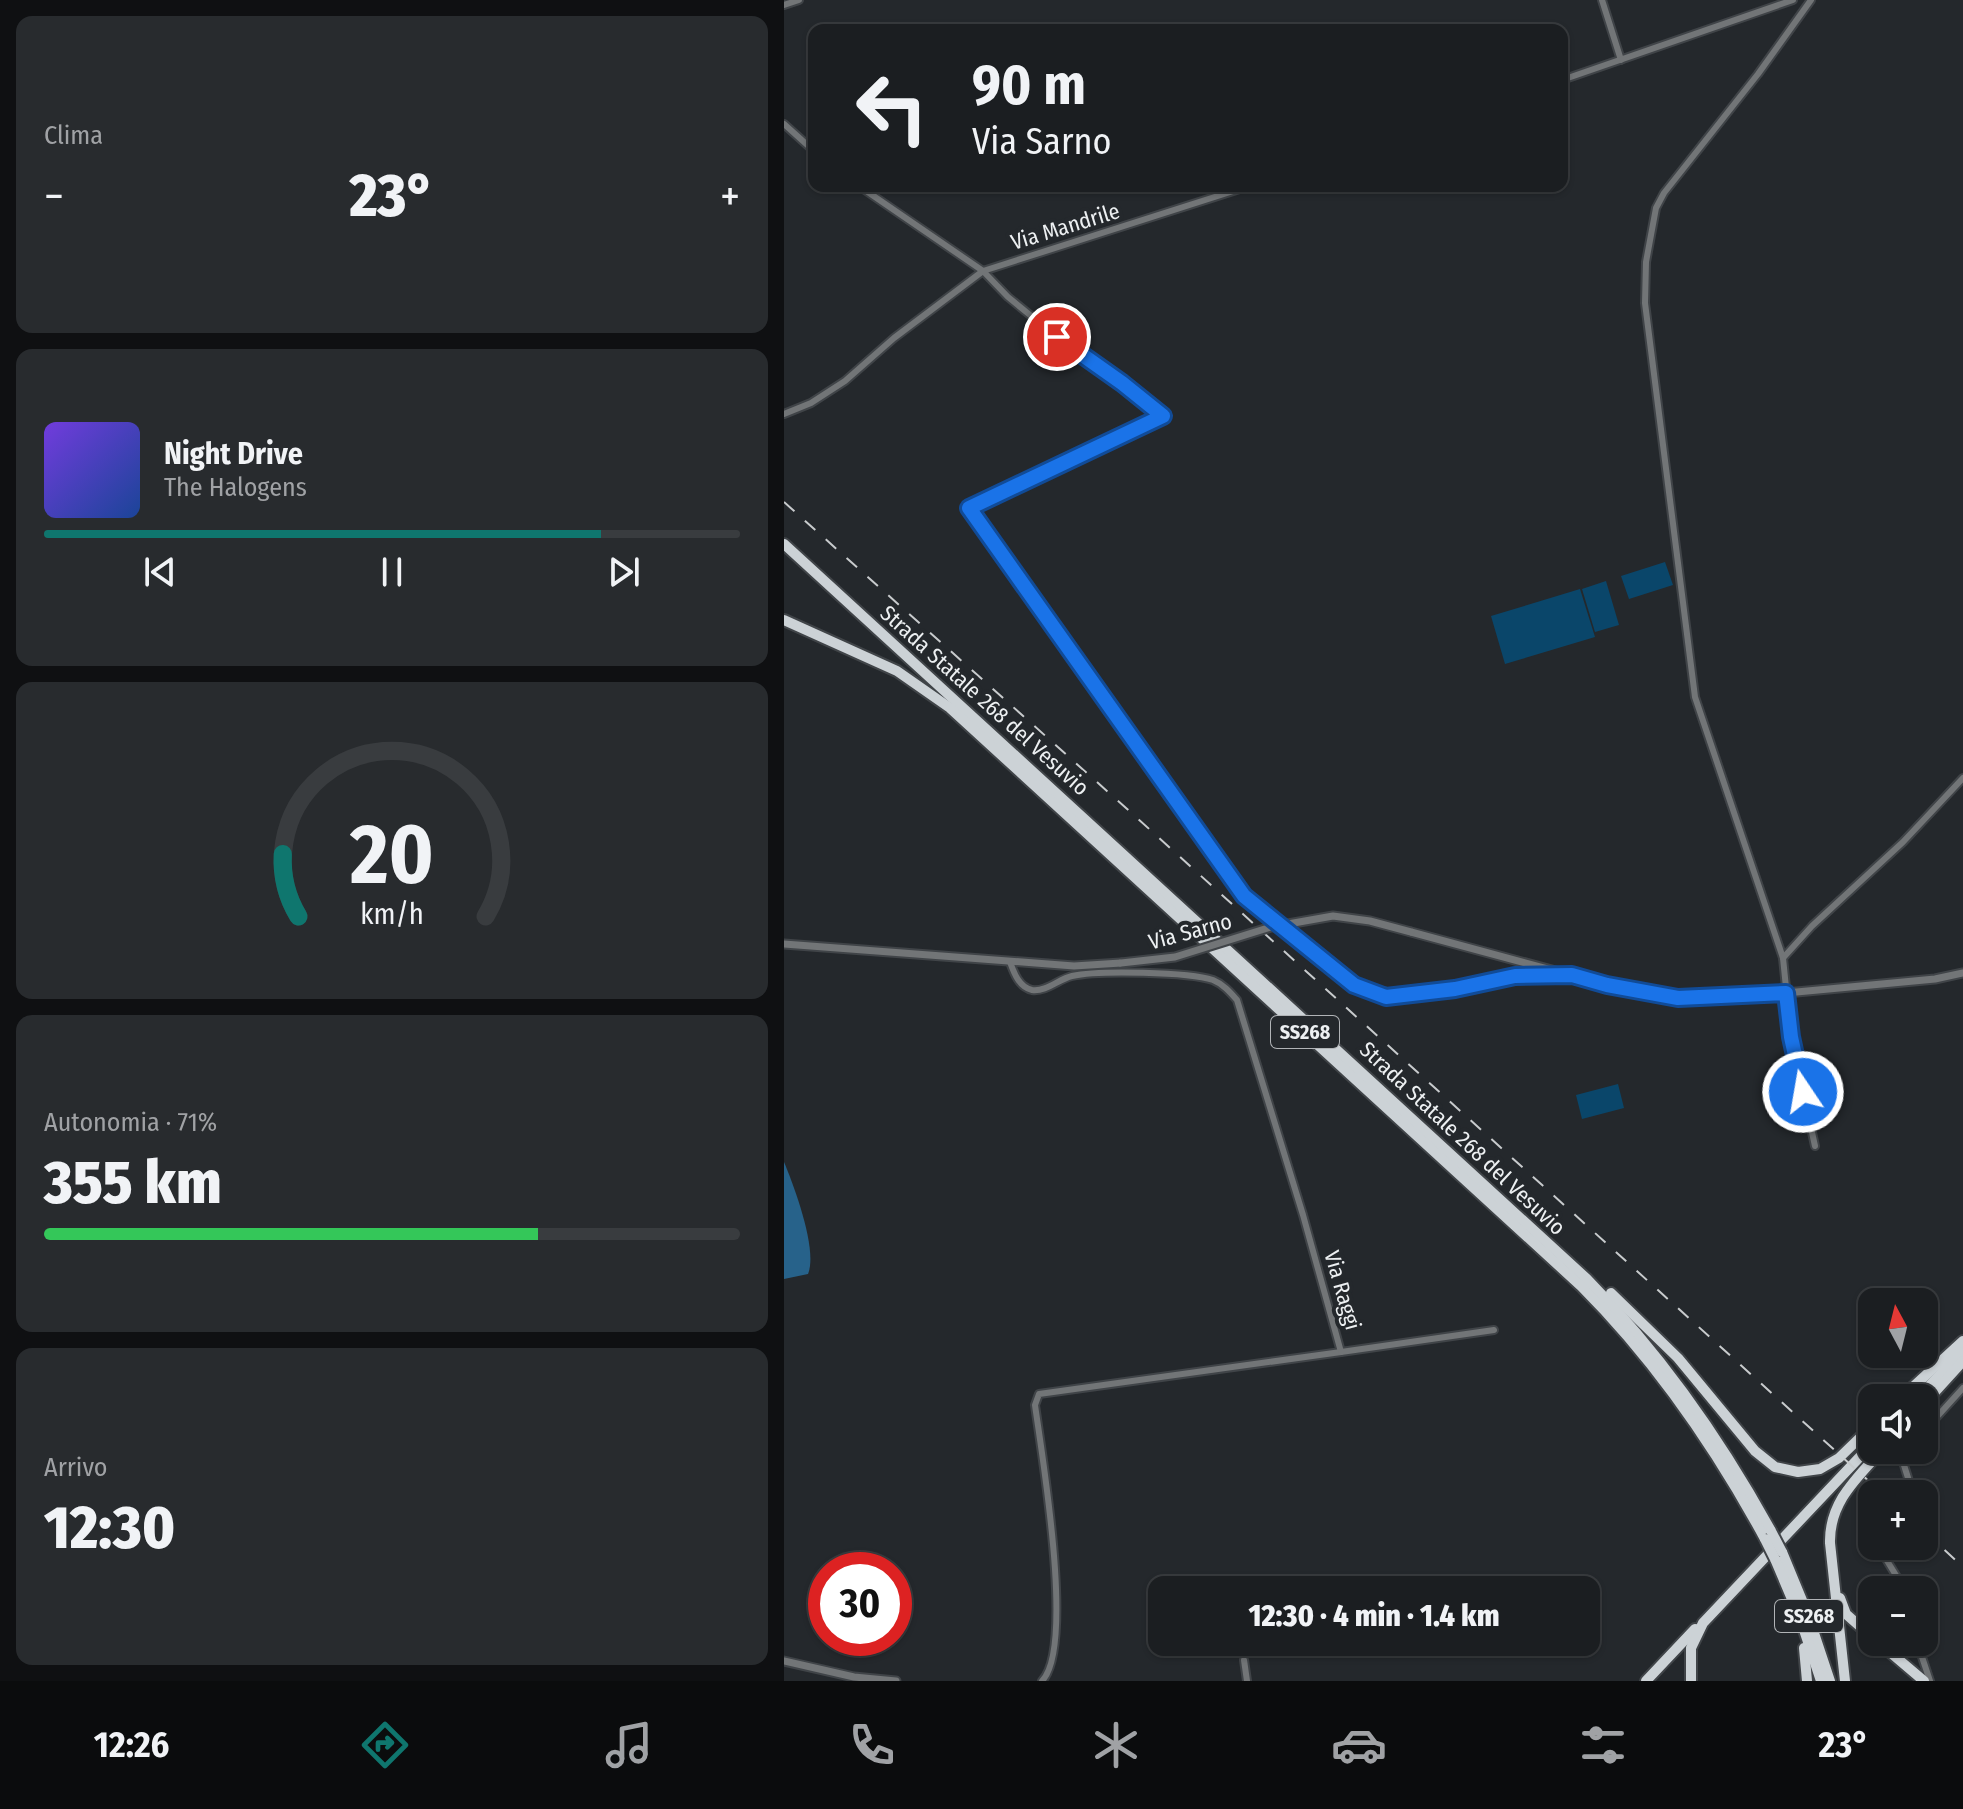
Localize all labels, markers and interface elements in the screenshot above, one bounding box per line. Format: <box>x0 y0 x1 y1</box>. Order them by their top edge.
text: 90 m <box>972 52 1086 119</box>
icon: left <box>840 56 944 160</box>
text: Clima <box>44 120 103 151</box>
text: Via Sarno <box>972 120 1111 164</box>
text: 23° <box>349 160 434 232</box>
text: − <box>44 170 64 223</box>
text: + <box>720 170 740 223</box>
street label: Via Mandrile <box>1008 197 1123 256</box>
pin <box>1023 303 1091 371</box>
icon: arrive <box>1035 315 1079 359</box>
text: Night Drive <box>164 436 303 472</box>
text: The Halogens <box>164 472 307 503</box>
icon: previous <box>138 550 182 594</box>
icon: pause <box>370 550 414 594</box>
icon: next <box>602 550 646 594</box>
street label: Strada Statale 268 del Vesuvio <box>875 600 1095 801</box>
text: 20 <box>349 804 434 904</box>
text: km/h <box>360 897 424 932</box>
street label: Via Sarno <box>1145 907 1235 956</box>
road number: SS268 <box>1271 1016 1339 1048</box>
street label: Strada Statale 268 del Vesuvio <box>1354 1036 1571 1241</box>
position arrow <box>1761 1050 1845 1134</box>
text: Autonomia · 71% <box>44 1107 217 1138</box>
text: 355 km <box>44 1147 222 1219</box>
street label: Via Raggi <box>1318 1247 1367 1333</box>
north arrow <box>1858 1288 1938 1368</box>
map controls <box>1858 1288 1938 1656</box>
button: sound <box>1858 1384 1938 1464</box>
text: Arrivo <box>44 1452 108 1483</box>
button: + <box>1858 1480 1938 1560</box>
text: 12:30 <box>44 1492 175 1564</box>
speed limit sign: 30 <box>808 1552 912 1656</box>
button: − <box>1858 1576 1938 1656</box>
text: 12:30 · 4 min · 1.4 km <box>1248 1598 1500 1634</box>
road number: SS268 <box>1775 1600 1843 1632</box>
icon: directions <box>357 1717 413 1773</box>
icon: music <box>601 1717 657 1773</box>
icon: phone <box>844 1717 900 1773</box>
icon: climate <box>1088 1717 1144 1773</box>
icon: car <box>1331 1717 1387 1773</box>
icon: filters <box>1575 1717 1631 1773</box>
text: 12:26 <box>94 1723 169 1767</box>
text: 23° <box>1819 1723 1869 1767</box>

